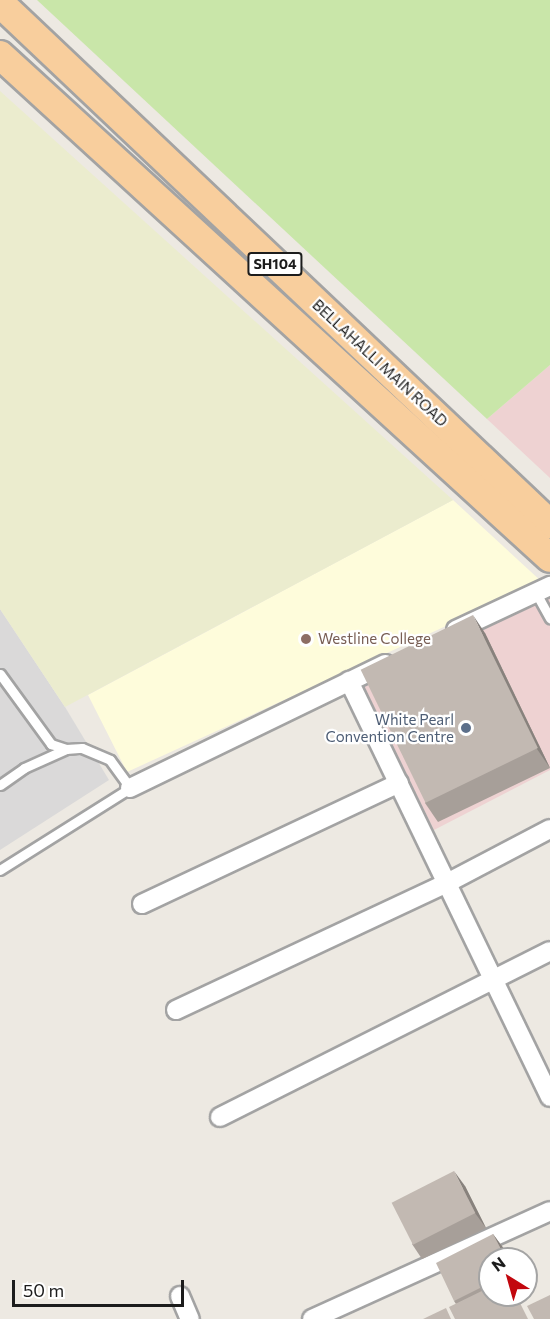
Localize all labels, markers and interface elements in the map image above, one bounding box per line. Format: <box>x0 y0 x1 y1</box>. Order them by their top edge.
road number: SH104 <box>246 253 304 275</box>
street label: BELLAHALLI MAIN ROAD <box>309 296 451 430</box>
place label: Westline College <box>318 630 431 648</box>
marker: Westline College <box>299 632 313 646</box>
place label: White Pearl Convention Centre <box>325 710 454 745</box>
marker: White Pearl Convention Centre <box>459 721 473 735</box>
north arrow <box>478 1247 538 1307</box>
text: N <box>488 1253 509 1275</box>
scale bar <box>15 1268 188 1306</box>
text: 50 m <box>23 1279 64 1301</box>

